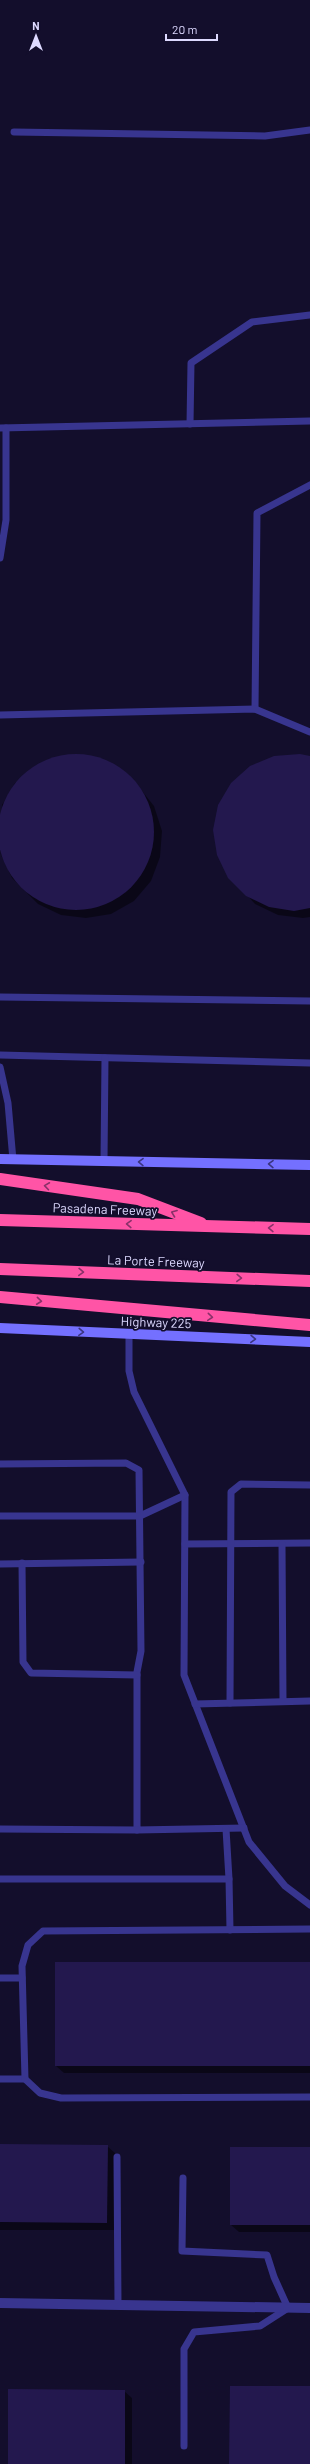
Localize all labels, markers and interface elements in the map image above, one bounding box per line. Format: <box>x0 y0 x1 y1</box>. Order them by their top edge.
north arrow <box>16 16 56 56</box>
scale bar <box>166 16 217 42</box>
text: N <box>32 19 40 32</box>
text: 20 m <box>172 22 198 36</box>
one-way arrow <box>138 1158 144 1166</box>
one-way arrow <box>268 1160 274 1169</box>
one-way arrow <box>44 1182 50 1191</box>
street label: Pasadena Freeway <box>52 1199 158 1219</box>
one-way arrow <box>170 1209 177 1217</box>
one-way arrow <box>126 1220 132 1228</box>
one-way arrow <box>268 1224 274 1232</box>
street label: La Porte Freeway <box>107 1251 205 1271</box>
one-way arrow <box>78 1267 84 1276</box>
one-way arrow <box>236 1274 242 1282</box>
one-way arrow <box>36 1296 42 1305</box>
street label: Highway 225 <box>120 1313 192 1331</box>
one-way arrow <box>207 1313 213 1322</box>
one-way arrow <box>78 1327 84 1336</box>
one-way arrow <box>250 1335 256 1344</box>

